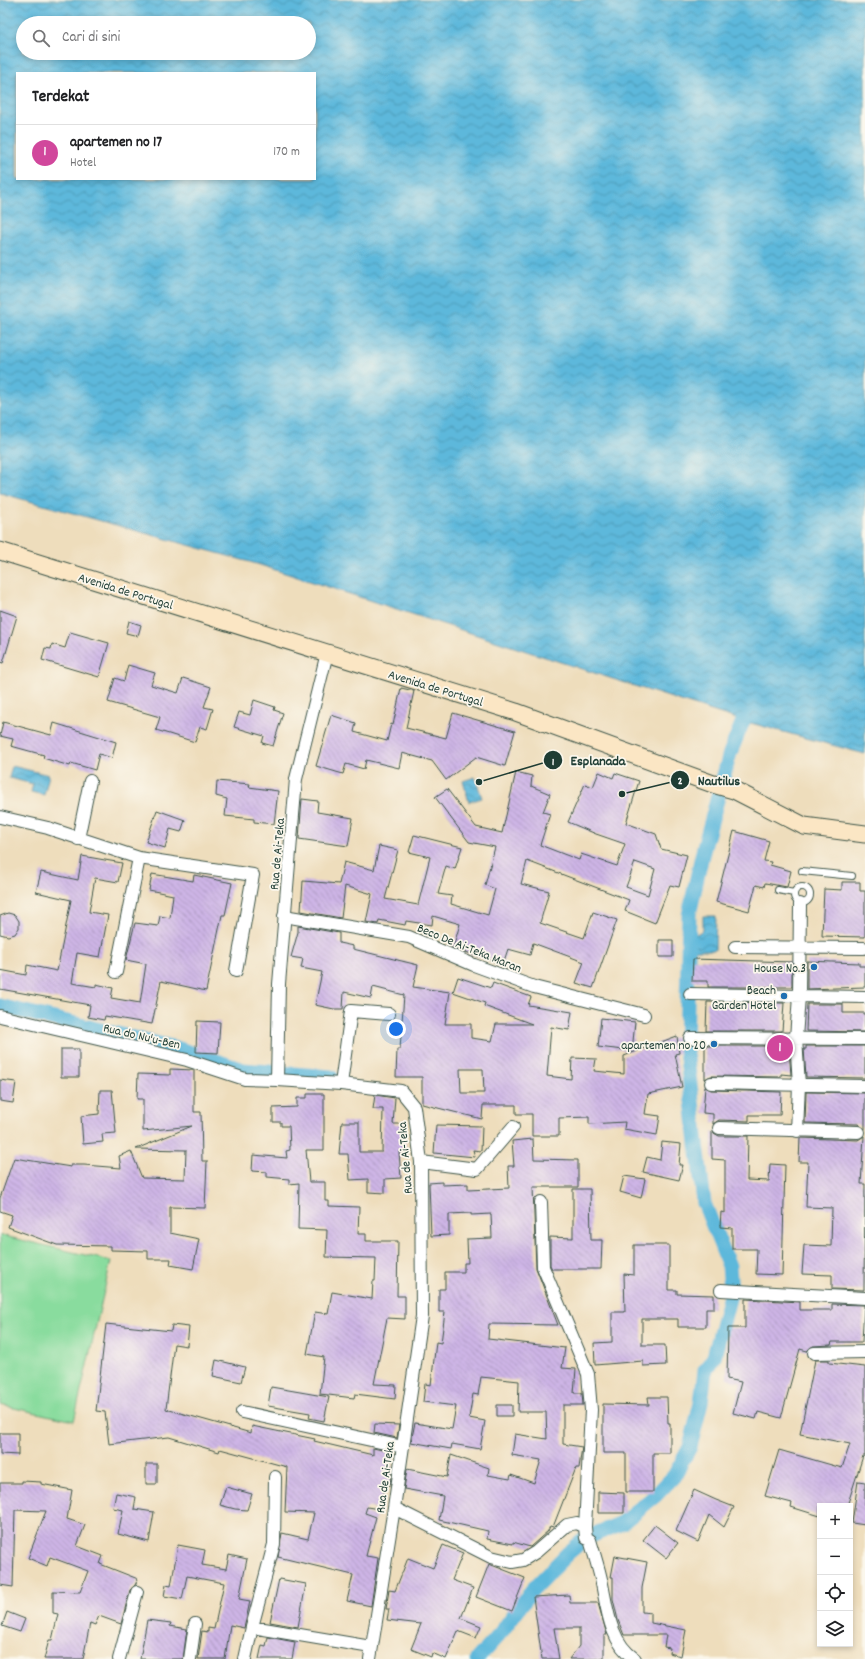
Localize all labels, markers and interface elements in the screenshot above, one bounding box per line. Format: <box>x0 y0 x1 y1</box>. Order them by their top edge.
search box <box>16 16 316 60</box>
icon: search <box>30 27 52 49</box>
text: Cari di sini <box>62 27 120 49</box>
text: Terdekat <box>32 86 89 110</box>
text: apartemen no 17 <box>70 132 162 154</box>
text: 1 <box>44 143 46 162</box>
text: 170 m <box>273 143 300 162</box>
text: Hotel <box>70 154 96 173</box>
street label: Avenida de Portugal <box>75 569 175 616</box>
street label: Avenida de Portugal <box>385 666 485 713</box>
callout: Esplanada <box>543 747 634 773</box>
text: Esplanada <box>571 752 627 772</box>
text: 1 <box>552 754 555 771</box>
callout: Nautilus <box>670 767 749 793</box>
text: Nautilus <box>698 772 740 792</box>
text: 2 <box>677 773 683 790</box>
street label: Rua de Ai-Teka <box>266 817 291 891</box>
street label: Beco De Ai-Teka Maran <box>414 920 524 979</box>
place label: House No.3 <box>754 960 806 979</box>
marker: House No.3 <box>809 962 819 972</box>
place label: Beach Garden Hotel <box>712 982 776 1016</box>
marker: Beach Garden Hotel <box>779 991 789 1001</box>
street label: Rua do Nu'u-Ben <box>101 1019 182 1056</box>
your location <box>386 1019 406 1039</box>
pin: 1 <box>767 1033 793 1063</box>
place label: apartemen no 20 <box>621 1037 706 1056</box>
marker: apartemen no 20 <box>709 1039 719 1049</box>
street label: Rua de Ai-Teka <box>394 1120 419 1195</box>
street label: Rua de Ai-Teka <box>372 1439 401 1514</box>
map controls <box>817 1503 853 1647</box>
button: + <box>817 1503 853 1539</box>
button: − <box>817 1539 853 1575</box>
button: locate <box>817 1575 853 1611</box>
button: layers <box>817 1611 853 1647</box>

